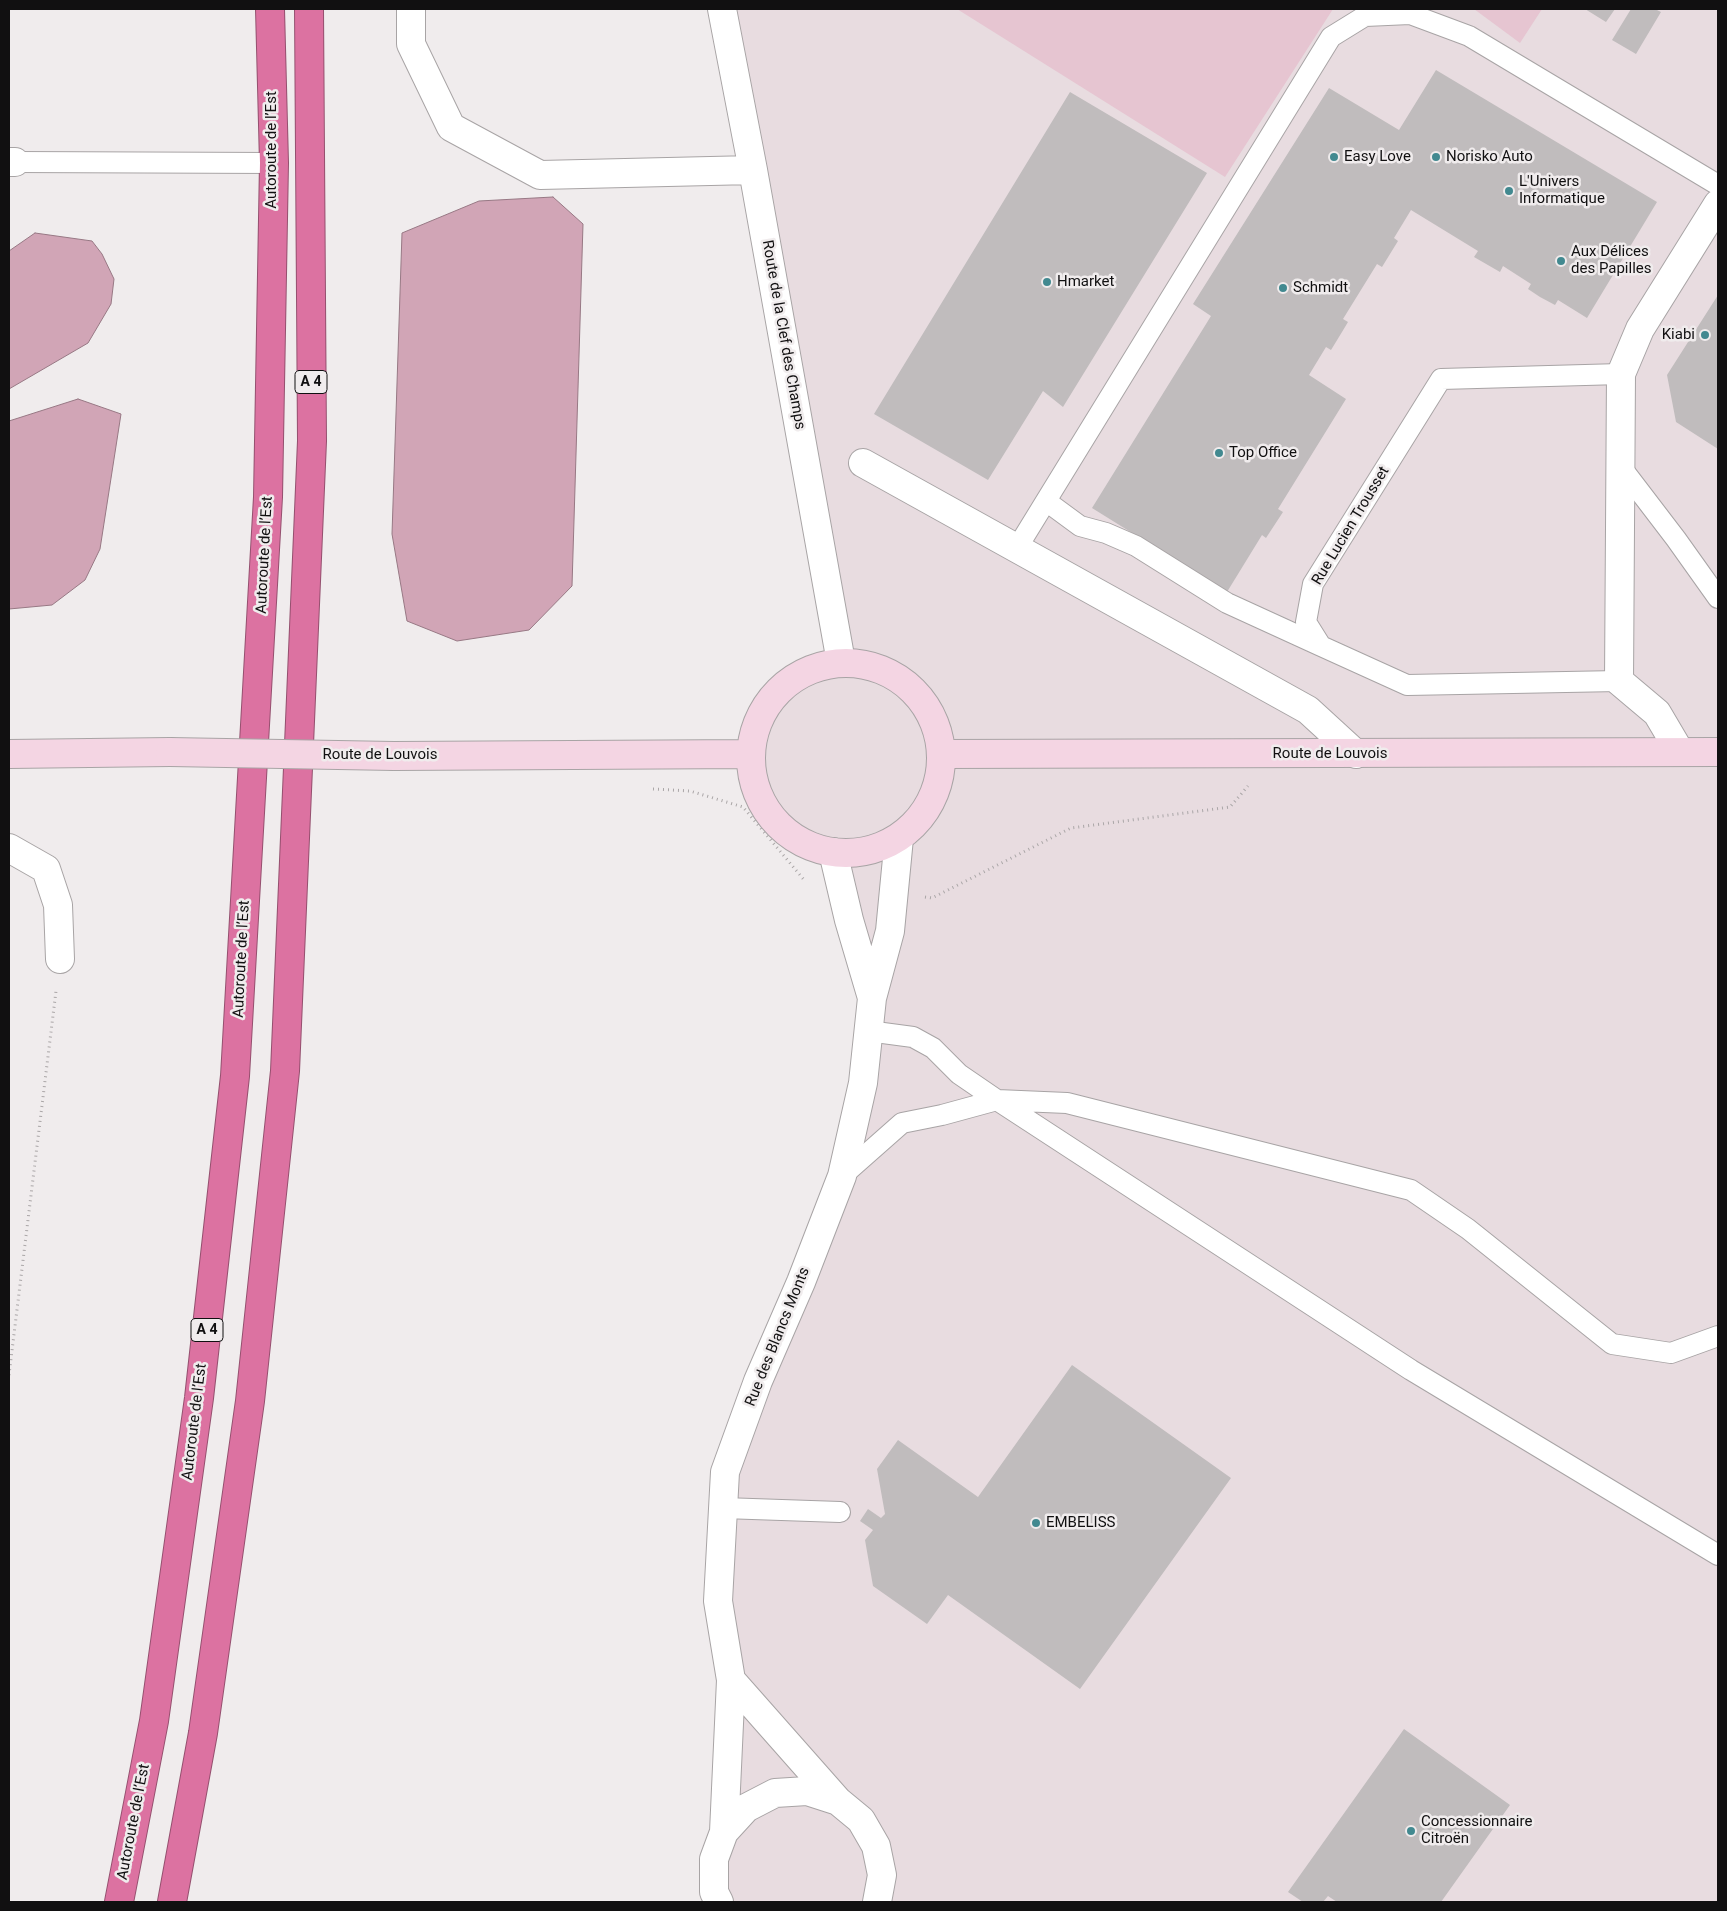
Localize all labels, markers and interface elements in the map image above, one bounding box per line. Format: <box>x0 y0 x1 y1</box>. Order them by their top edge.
street label: Autoroute de l’Est <box>263 91 281 209</box>
place label: Easy Love <box>1344 148 1411 166</box>
place label: Norisko Auto <box>1446 148 1533 166</box>
marker: Easy Love <box>1328 151 1340 163</box>
marker: Norisko Auto <box>1430 151 1442 163</box>
place label: L'Univers Informatique <box>1519 173 1605 208</box>
marker: L'Univers Informatique <box>1503 185 1515 197</box>
street label: Route de la Clef des Champs <box>757 239 809 431</box>
place label: Aux Délices des Papilles <box>1571 243 1651 278</box>
marker: Aux Délices des Papilles <box>1555 255 1567 267</box>
place label: Hmarket <box>1057 273 1114 291</box>
marker: Hmarket <box>1041 276 1053 288</box>
place label: Schmidt <box>1293 279 1348 297</box>
marker: Schmidt <box>1277 282 1289 294</box>
place label: Kiabi <box>1662 326 1695 344</box>
marker: Kiabi <box>1699 329 1711 341</box>
road number: A 4 <box>295 371 327 394</box>
place label: Top Office <box>1229 444 1297 462</box>
marker: Top Office <box>1213 447 1225 459</box>
street label: Rue Lucien Trousset <box>1308 463 1394 589</box>
street label: Autoroute de l’Est <box>253 496 277 614</box>
street label: Route de Louvois <box>1273 745 1387 763</box>
street label: Route de Louvois <box>323 746 437 764</box>
street label: Autoroute de l’Est <box>230 900 254 1018</box>
street label: Rue des Blancs Monts <box>742 1265 814 1409</box>
road number: A 4 <box>191 1318 223 1342</box>
street label: Autoroute de l’Est <box>179 1363 211 1481</box>
place label: EMBELISS <box>1046 1514 1115 1532</box>
marker: EMBELISS <box>1030 1517 1042 1529</box>
street label: Autoroute de l’Est <box>114 1763 154 1881</box>
place label: Concessionnaire Citroën <box>1421 1813 1532 1848</box>
marker: Concessionnaire Citroën <box>1405 1825 1417 1837</box>

